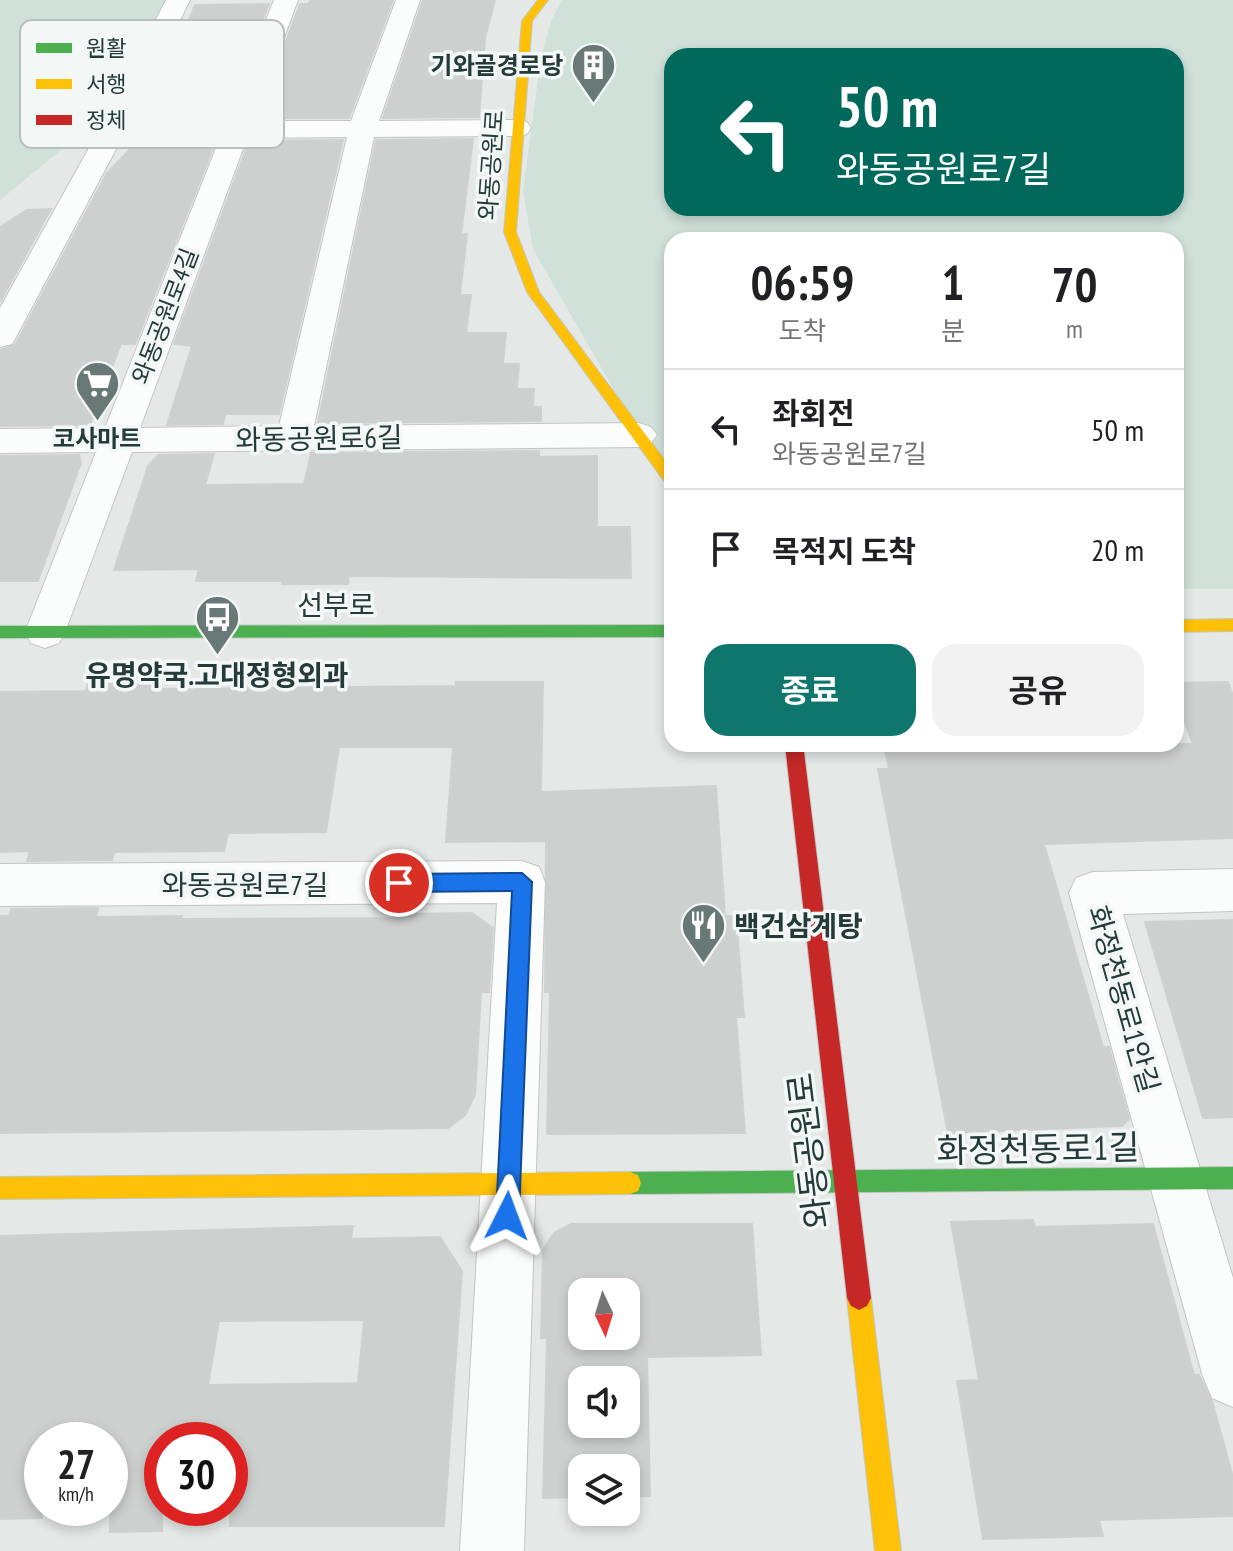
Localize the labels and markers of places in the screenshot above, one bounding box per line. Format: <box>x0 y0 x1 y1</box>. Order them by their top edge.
building icon: 기와골경로당 <box>570 41 618 104</box>
place label: 기와골경로당 <box>431 50 563 81</box>
supermarket icon: 코사마트 <box>73 360 121 423</box>
place label: 코사마트 <box>53 423 141 454</box>
bus stop icon: 유명약국.고대정형외과 <box>193 593 241 656</box>
place label: 유명약국.고대정형외과 <box>85 656 349 693</box>
pin <box>365 849 433 917</box>
restaurant icon: 백건삼계탕 <box>679 901 727 964</box>
place label: 백건삼계탕 <box>734 907 863 944</box>

